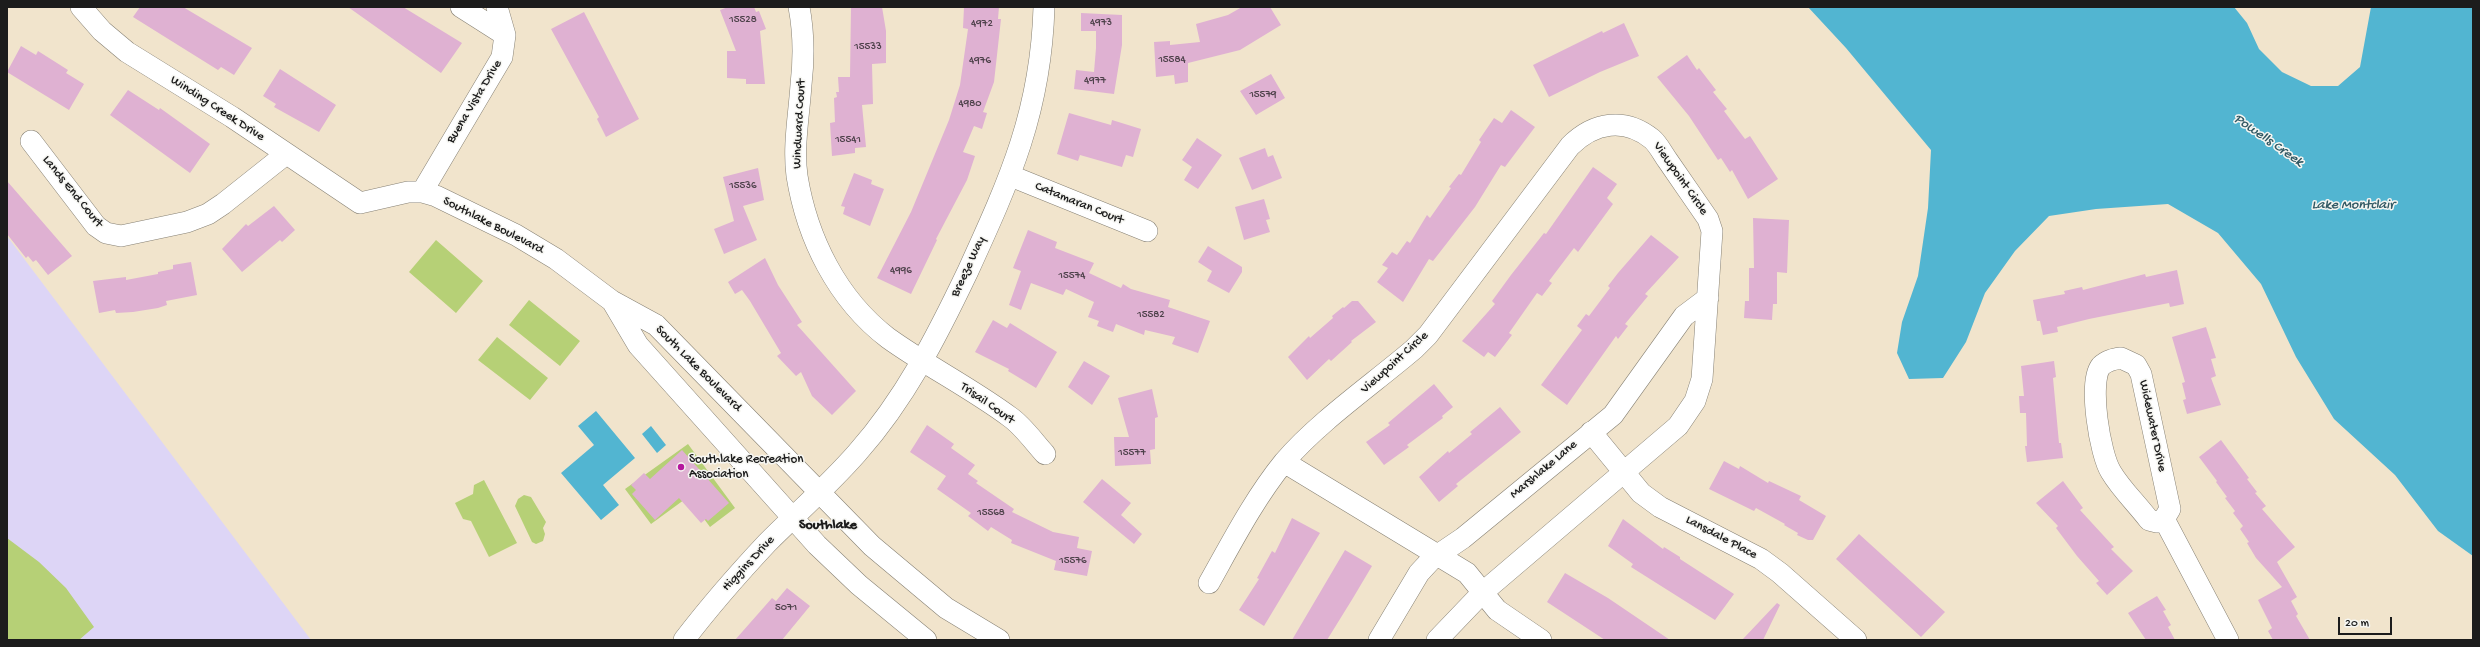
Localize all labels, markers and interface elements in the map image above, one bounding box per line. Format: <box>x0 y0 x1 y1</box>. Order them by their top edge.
house number: 15528 <box>729 13 757 27</box>
house number: 4973 <box>1090 16 1112 30</box>
house number: 4972 <box>971 17 993 31</box>
house number: 15533 <box>854 40 882 54</box>
house number: 15584 <box>1158 53 1186 67</box>
house number: 4976 <box>969 54 991 68</box>
street label: Buena Vista Drive <box>444 57 506 147</box>
street label: Winding Creek Drive <box>167 73 267 145</box>
house number: 4977 <box>1084 74 1106 88</box>
street label: Windward Court <box>790 79 810 169</box>
house number: 15579 <box>1249 88 1277 102</box>
house number: 4980 <box>959 97 981 111</box>
water label: Powells Creek <box>2230 111 2306 171</box>
house number: 15541 <box>835 133 861 147</box>
street label: Viewpoint Circle <box>1649 139 1711 219</box>
street label: Lands End Court <box>38 153 106 231</box>
house number: 15536 <box>729 179 757 193</box>
street label: Catamaran Court <box>1032 179 1126 229</box>
street label: Southlake Boulevard <box>440 194 546 258</box>
water label: Lake Montclair <box>2312 198 2394 214</box>
street label: Breeze Way <box>948 234 990 300</box>
house number: 4996 <box>890 264 912 278</box>
house number: 15574 <box>1059 269 1085 283</box>
house number: 15582 <box>1137 308 1165 322</box>
street label: South Lake Boulevard <box>651 322 745 416</box>
street label: Viewpoint Circle <box>1358 328 1432 398</box>
street label: Widewater Drive <box>2135 379 2169 473</box>
street label: Trisail Court <box>957 380 1017 428</box>
street label: Marshlake Lane <box>1507 437 1581 503</box>
house number: 15577 <box>1118 446 1146 460</box>
place label: Southlake Recreation Association <box>689 452 803 483</box>
marker: Southlake Recreation Association <box>676 462 686 472</box>
house number: 15568 <box>977 506 1005 520</box>
street label: Lansdale Place <box>1683 513 1759 563</box>
district label: Southlake <box>799 518 857 534</box>
street label: Higgins Drive <box>719 533 779 595</box>
house number: 15576 <box>1059 554 1087 568</box>
house number: 5071 <box>775 601 797 615</box>
scale bar <box>2340 609 2394 635</box>
text: 20 m <box>2345 617 2369 631</box>

